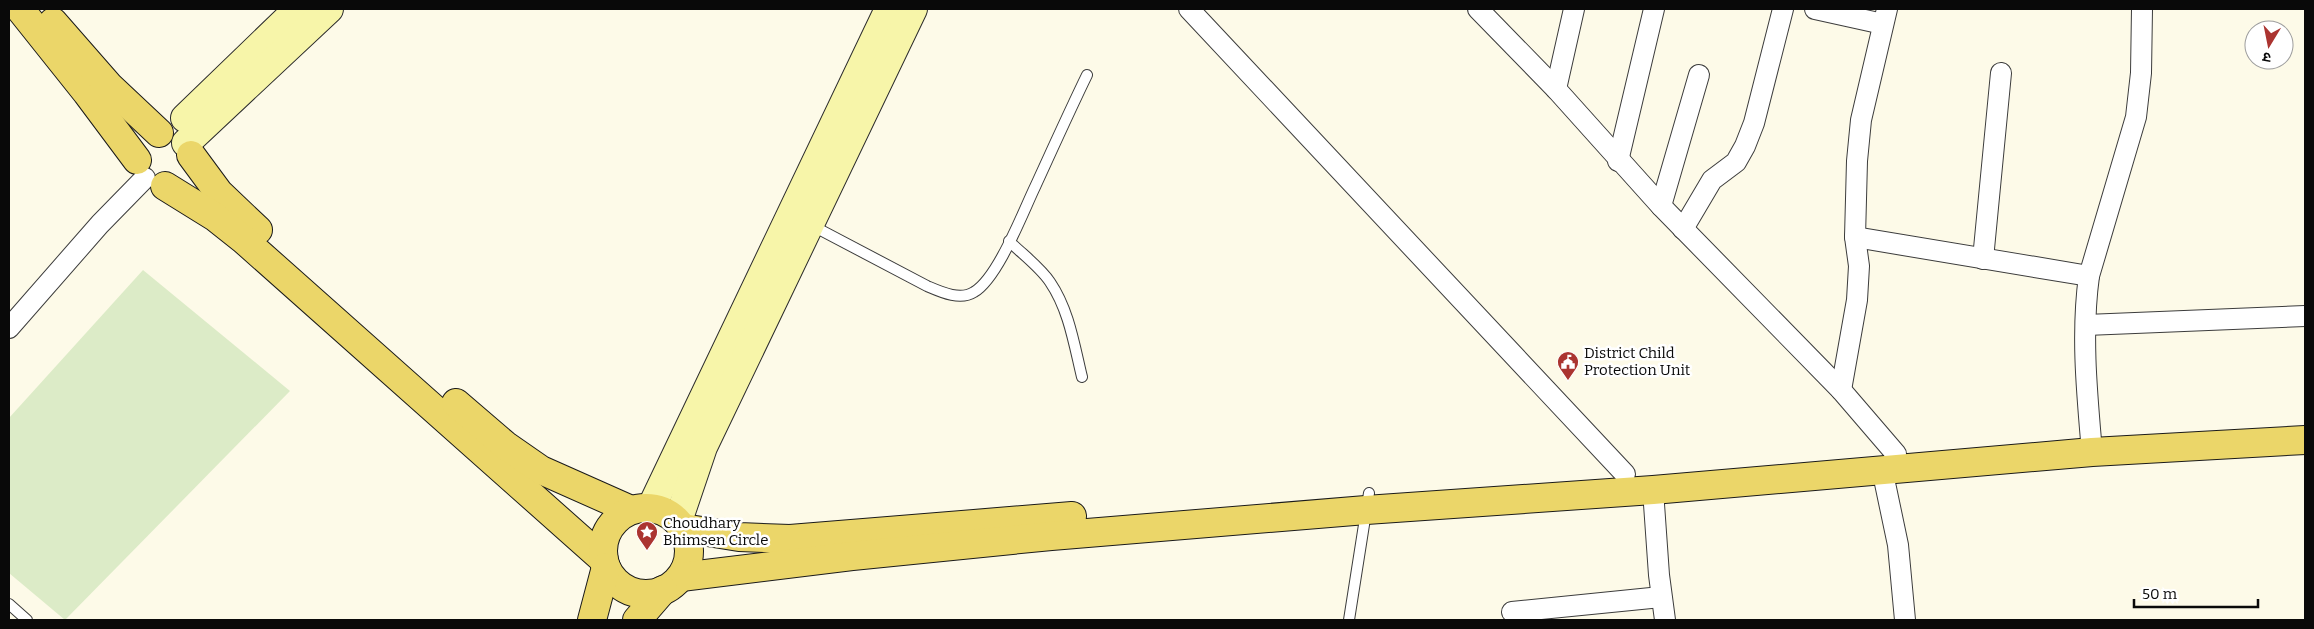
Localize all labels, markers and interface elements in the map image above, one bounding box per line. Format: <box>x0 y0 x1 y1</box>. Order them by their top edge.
north arrow <box>2244 20 2294 70</box>
text: उ <box>2261 48 2272 66</box>
place label: District Child Protection Unit <box>1584 344 1691 379</box>
public building icon: District Child Protection Unit <box>1556 350 1580 381</box>
place label: Choudhary Bhimsen Circle <box>663 514 768 549</box>
place icon: Choudhary Bhimsen Circle <box>635 520 659 551</box>
scale bar <box>2134 576 2258 608</box>
text: 50 m <box>2142 585 2178 603</box>

